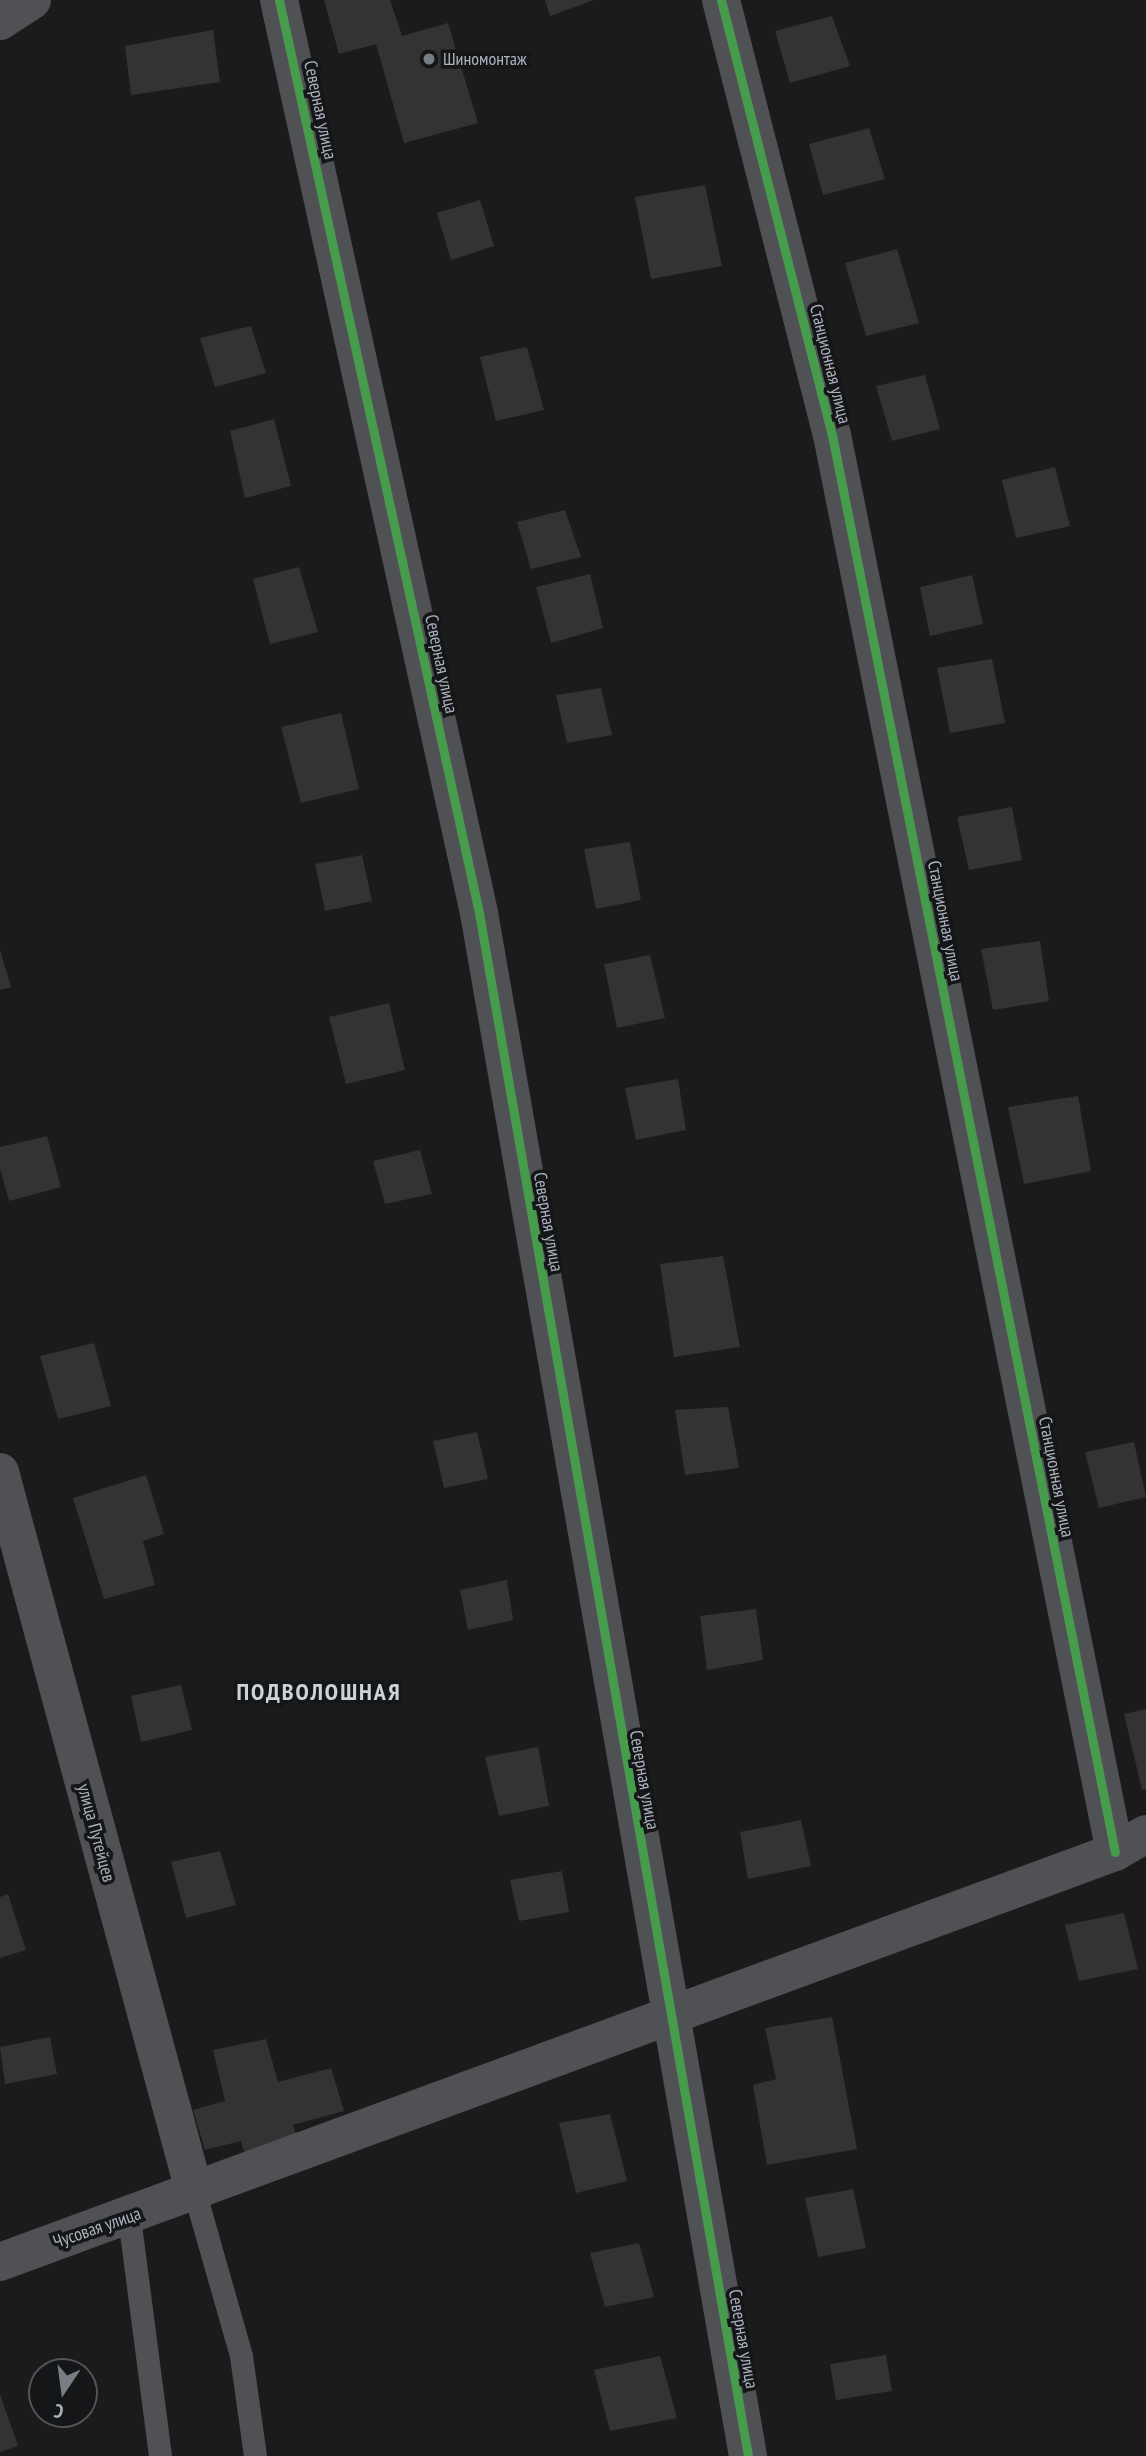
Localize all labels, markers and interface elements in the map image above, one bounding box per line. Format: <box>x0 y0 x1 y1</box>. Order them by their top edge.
place label: Шиномонтаж <box>443 48 527 70</box>
marker: Шиномонтаж <box>421 51 437 67</box>
street label: Северная улица <box>299 59 341 161</box>
street label: Станционная улица <box>805 302 855 426</box>
street label: Северная улица <box>420 613 462 715</box>
street label: Станционная улица <box>923 859 967 983</box>
street label: Северная улица <box>529 1171 567 1273</box>
street label: Станционная улица <box>1034 1415 1078 1539</box>
district label: ПОДВОЛОШНАЯ <box>238 1678 400 1706</box>
street label: Северная улица <box>625 1729 663 1831</box>
street label: улица Путейцев <box>73 1782 119 1884</box>
street label: Чусовая улица <box>50 2203 144 2253</box>
street label: Северная улица <box>724 2288 762 2390</box>
north arrow <box>28 2358 98 2428</box>
text: С <box>52 2399 66 2424</box>

